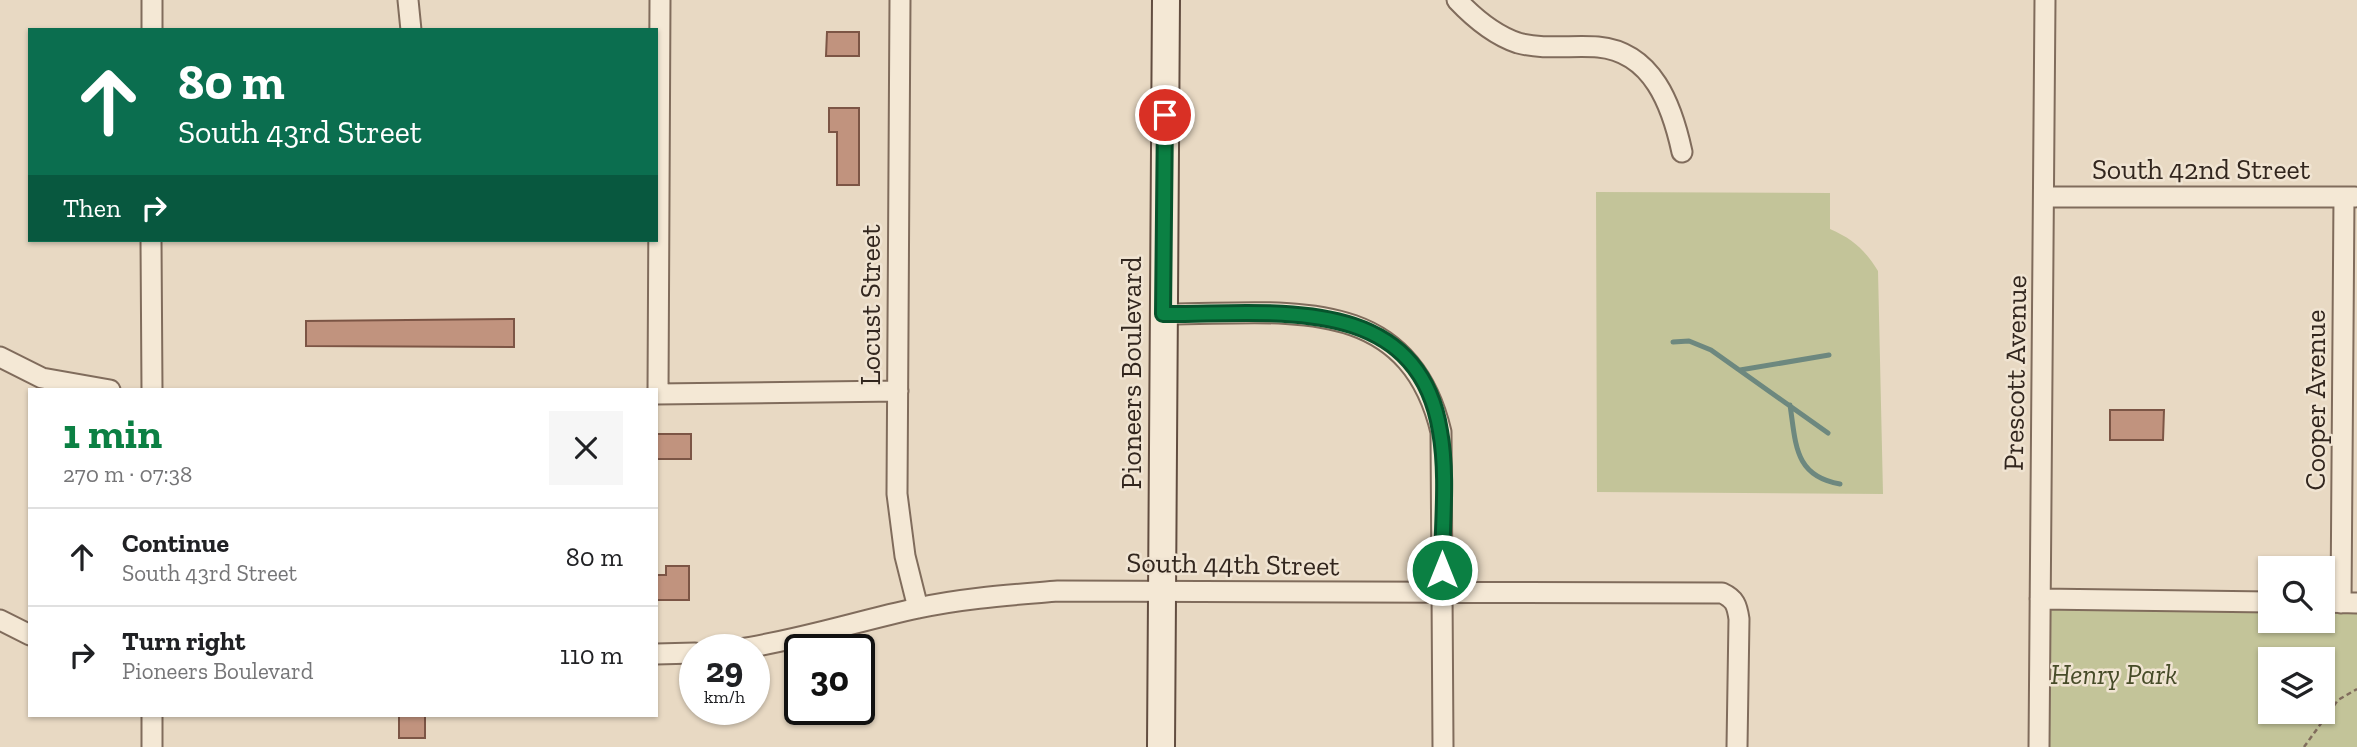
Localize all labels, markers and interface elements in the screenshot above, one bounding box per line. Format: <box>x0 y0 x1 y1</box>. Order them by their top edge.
text: 80 m <box>178 53 285 112</box>
icon: ahead <box>63 56 154 147</box>
pin <box>1135 85 1195 145</box>
icon: arrive <box>1146 96 1184 134</box>
text: South 43rd Street <box>178 113 422 151</box>
street label: South 42nd Street <box>2092 153 2311 186</box>
icon: right <box>135 189 173 227</box>
text: Then <box>63 192 121 224</box>
street label: Locust Street <box>854 224 887 386</box>
street label: Pioneers Boulevard <box>1115 256 1148 490</box>
street label: Prescott Avenue <box>1997 275 2033 471</box>
street label: Cooper Avenue <box>2299 310 2332 490</box>
text: 1 min <box>63 408 162 459</box>
button: close <box>549 411 623 485</box>
text: 270 m · 07:38 <box>63 460 192 488</box>
text: Continue <box>122 527 229 559</box>
position arrow <box>1405 533 1479 607</box>
icon: ahead <box>63 538 101 576</box>
text: 80 m <box>566 541 623 573</box>
street label: South 44th Street <box>1126 546 1341 582</box>
map controls <box>2258 556 2335 724</box>
button: search <box>2258 556 2335 633</box>
text: South 43rd Street <box>122 559 297 587</box>
text: Turn right <box>122 625 245 657</box>
speed limit sign: 30 <box>784 634 875 725</box>
icon: right <box>63 636 101 674</box>
text: 110 m <box>560 639 623 671</box>
button: layers <box>2258 647 2335 724</box>
text: 29 <box>706 649 743 691</box>
text: Pioneers Boulevard <box>122 657 313 685</box>
park label: Henry Park <box>2050 658 2178 691</box>
text: km/h <box>704 686 745 708</box>

